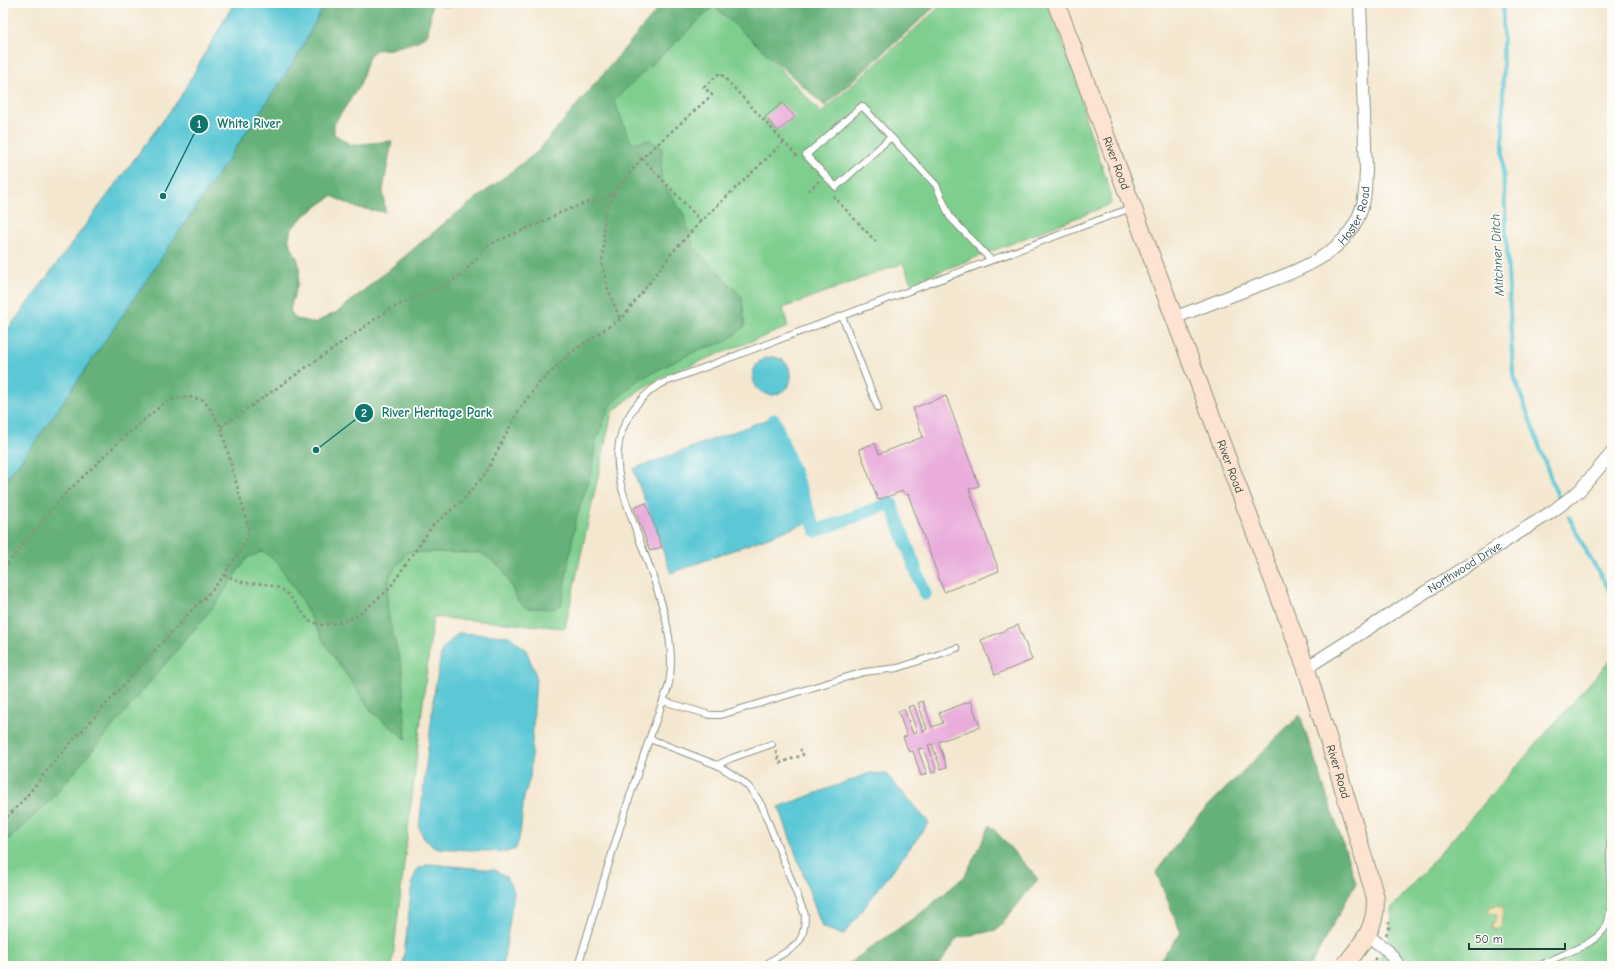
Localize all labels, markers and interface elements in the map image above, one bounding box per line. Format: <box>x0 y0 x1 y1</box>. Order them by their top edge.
callout: White River <box>189 111 289 136</box>
text: White River <box>217 116 282 131</box>
text: 1 <box>197 117 202 131</box>
street label: River Road <box>1100 135 1132 191</box>
street label: Hoster Road <box>1335 186 1372 248</box>
water label: Mitchner Ditch <box>1487 213 1507 298</box>
callout: River Heritage Park <box>354 400 501 425</box>
text: River Heritage Park <box>382 405 493 420</box>
text: 2 <box>361 406 367 420</box>
street label: River Road <box>1214 438 1246 495</box>
street label: Northwood Drive <box>1425 538 1504 596</box>
street label: River Road <box>1323 743 1353 800</box>
scale bar <box>1469 925 1565 951</box>
text: 50 m <box>1475 932 1503 946</box>

